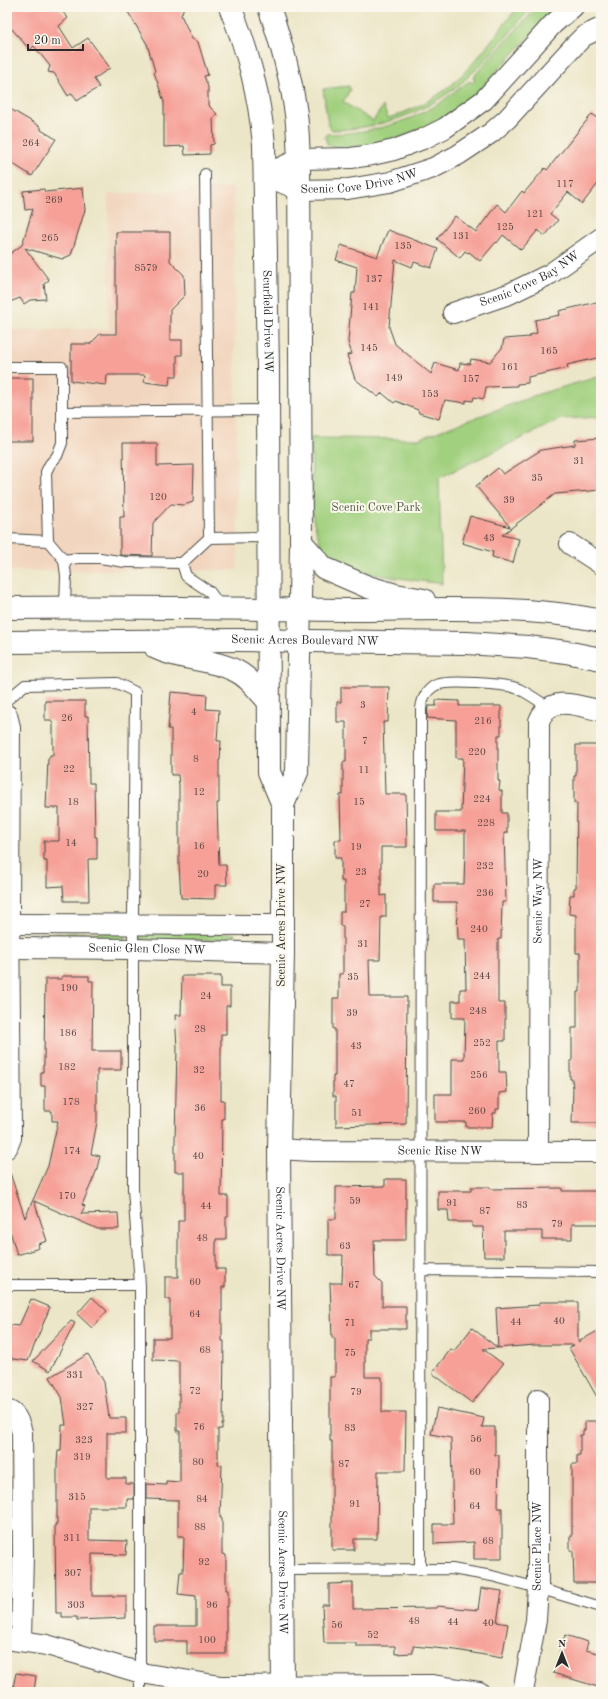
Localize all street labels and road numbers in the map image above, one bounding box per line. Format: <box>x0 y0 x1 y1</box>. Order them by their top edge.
street label: Scenic Cove Drive NW <box>300 167 419 196</box>
street label: Scenic Cove Bay NW <box>478 249 582 309</box>
street label: Scurfield Drive NW <box>260 270 274 373</box>
street label: Scenic Acres Boulevard NW <box>231 634 379 648</box>
street label: Scenic Way NW <box>532 858 545 944</box>
street label: Scenic Acres Drive NW <box>276 863 288 987</box>
street label: Scenic Glen Close NW <box>88 943 206 957</box>
street label: Scenic Rise NW <box>398 1145 482 1158</box>
street label: Scenic Acres Drive NW <box>273 1186 286 1311</box>
street label: Scenic Place NW <box>532 1501 544 1591</box>
street label: Scenic Acres Drive NW <box>276 1510 289 1635</box>

